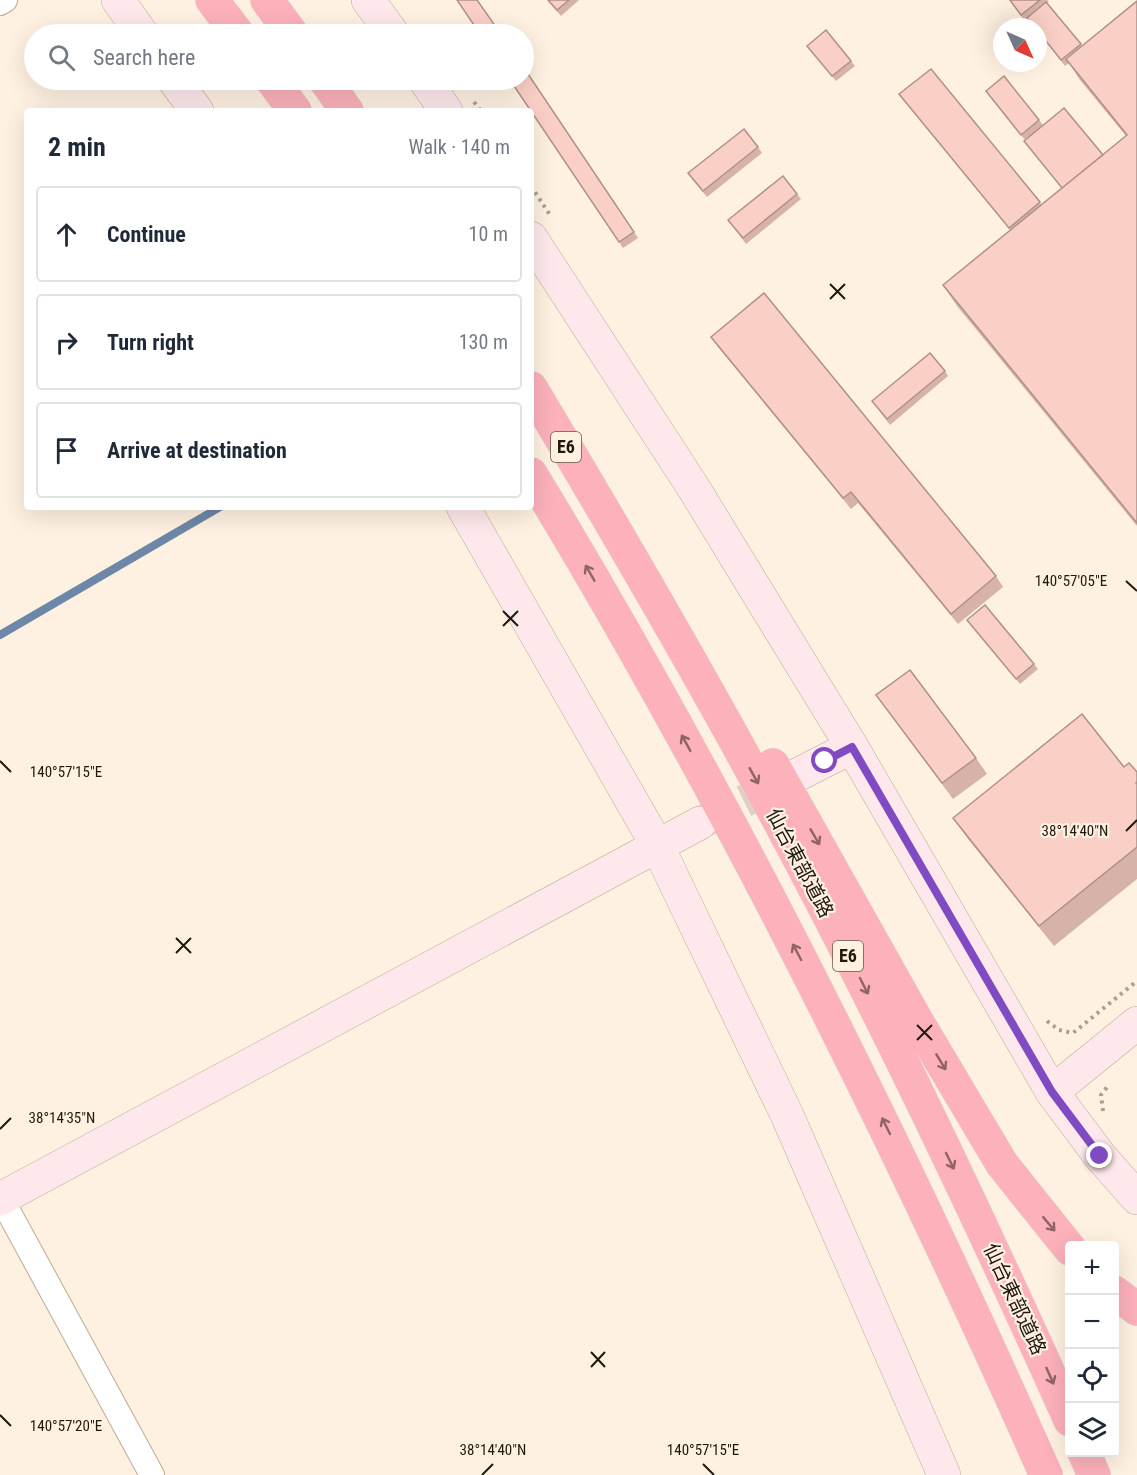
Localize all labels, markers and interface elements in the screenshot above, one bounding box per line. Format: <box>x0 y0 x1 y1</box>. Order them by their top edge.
north arrow <box>993 18 1047 72</box>
search box <box>24 24 534 90</box>
icon: search <box>45 41 78 74</box>
text: Search here <box>93 45 195 70</box>
text: 2 min <box>48 132 106 162</box>
text: Walk · 140 m <box>409 135 510 159</box>
icon: ahead <box>50 218 83 251</box>
text: Continue <box>107 222 186 247</box>
text: 10 m <box>469 222 508 246</box>
icon: right <box>50 326 83 359</box>
text: Turn right <box>107 330 194 355</box>
text: 130 m <box>459 330 508 354</box>
road number: E6 <box>551 432 581 462</box>
icon: arrive <box>50 434 83 467</box>
text: Arrive at destination <box>107 438 287 463</box>
one-way arrow <box>584 565 596 582</box>
text: 140°57'05"E <box>1035 572 1107 590</box>
one-way arrow <box>680 734 691 752</box>
route start <box>811 747 837 773</box>
text: 140°57'15"E <box>30 763 102 781</box>
one-way arrow <box>748 767 760 784</box>
street label: 仙台東部道路 <box>761 804 839 922</box>
text: 38°14'40"N <box>1042 822 1108 840</box>
one-way arrow <box>809 828 821 845</box>
road number: E6 <box>833 941 863 971</box>
one-way arrow <box>791 944 803 961</box>
one-way arrow <box>858 977 870 995</box>
one-way arrow <box>936 1053 948 1070</box>
text: 38°14'35"N <box>29 1109 95 1127</box>
one-way arrow <box>879 1117 891 1135</box>
route end <box>1086 1142 1112 1168</box>
one-way arrow <box>944 1152 956 1170</box>
one-way arrow <box>1042 1216 1056 1231</box>
street label: 仙台東部道路 <box>979 1240 1051 1358</box>
map controls <box>1065 1241 1119 1457</box>
button: + <box>1065 1241 1119 1295</box>
button: − <box>1065 1295 1119 1349</box>
button: locate <box>1065 1349 1119 1403</box>
one-way arrow <box>1045 1366 1056 1385</box>
button: layers <box>1065 1403 1119 1457</box>
text: 140°57'20"E <box>30 1417 102 1435</box>
text: 38°14'40"N <box>460 1441 526 1459</box>
text: 140°57'15"E <box>667 1441 739 1459</box>

